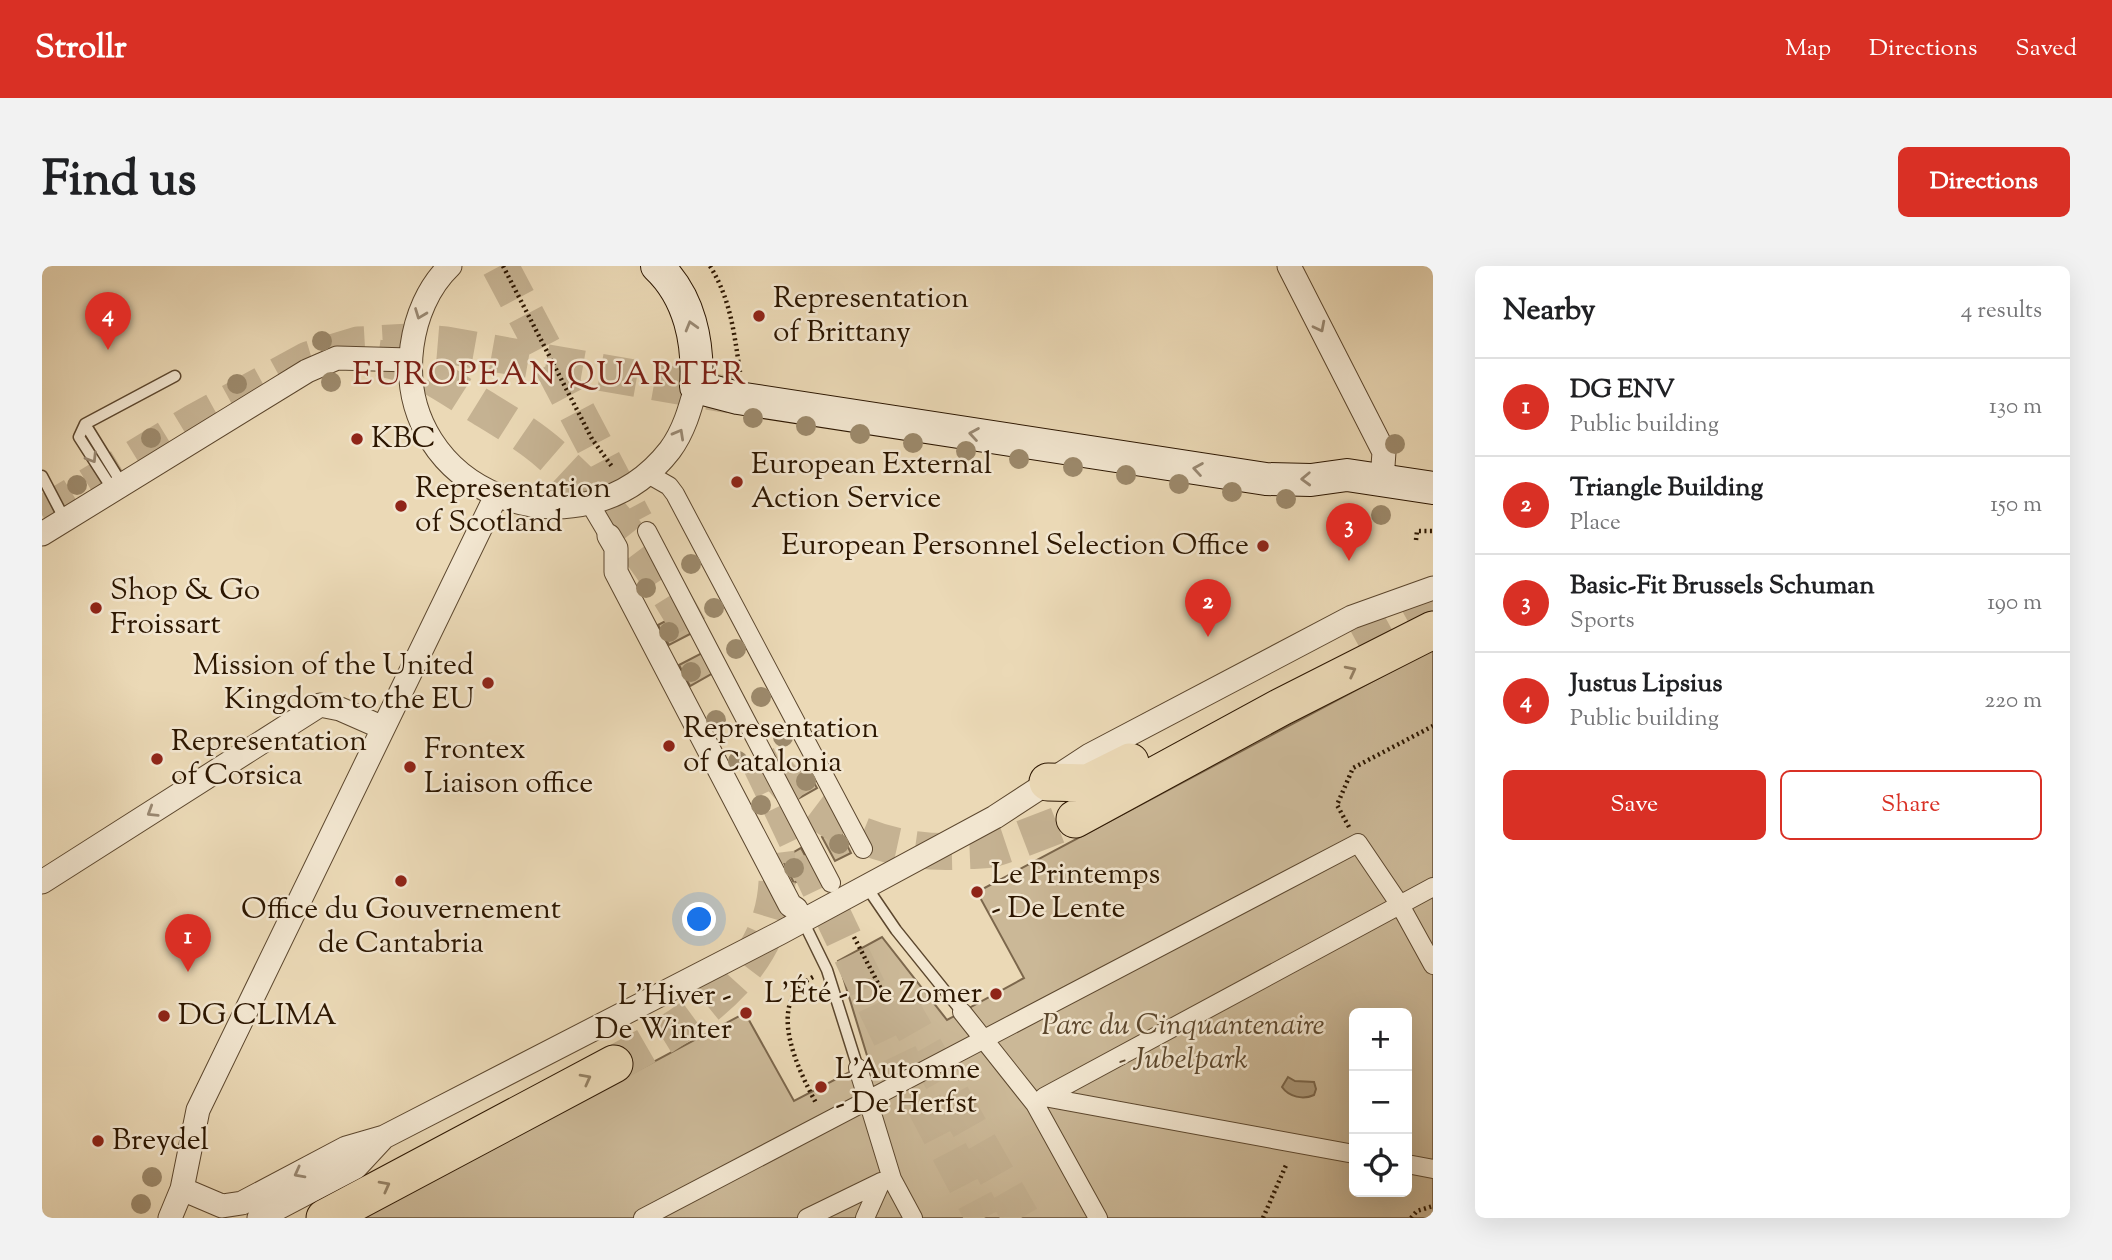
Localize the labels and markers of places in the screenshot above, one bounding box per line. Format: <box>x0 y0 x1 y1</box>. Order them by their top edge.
place label: Representation of Brittany <box>773 278 969 355</box>
pin: 4 <box>85 292 131 350</box>
marker: Representation of Brittany <box>751 308 767 324</box>
place label: KBC <box>371 418 436 461</box>
marker: KBC <box>349 431 365 447</box>
place label: European External Action Service <box>751 444 992 521</box>
place label: Representation of Scotland <box>415 468 611 545</box>
marker: European External Action Service <box>729 474 745 490</box>
marker: Representation of Scotland <box>393 498 409 514</box>
pin: 3 <box>1326 503 1372 561</box>
place label: European Personnel Selection Office <box>781 525 1249 568</box>
marker: European Personnel Selection Office <box>1255 538 1271 554</box>
place label: Shop & Go Froissart <box>110 570 260 647</box>
pin: 2 <box>1185 579 1231 637</box>
marker: Shop & Go Froissart <box>88 600 104 616</box>
place label: Mission of the United Kingdom to the EU <box>193 645 474 722</box>
marker: Mission of the United Kingdom to the EU <box>480 675 496 691</box>
place label: Representation of Catalonia <box>683 708 879 785</box>
place label: Representation of Corsica <box>171 721 367 798</box>
place label: Frontex Liaison office <box>424 729 593 806</box>
marker: Representation of Catalonia <box>661 738 677 754</box>
marker: Representation of Corsica <box>149 751 165 767</box>
marker: Frontex Liaison office <box>402 759 418 775</box>
place label: Le Printemps - De Lente <box>991 854 1160 931</box>
marker: Office du Gouvernement de Cantabria <box>393 873 409 889</box>
marker: Le Printemps - De Lente <box>969 884 985 900</box>
place label: Office du Gouvernement de Cantabria <box>241 889 561 966</box>
pin: 1 <box>165 914 211 972</box>
place label: L'Été - De Zomer <box>764 973 982 1016</box>
place label: L'Hiver - De Winter <box>595 975 732 1052</box>
marker: L'Été - De Zomer <box>988 986 1004 1002</box>
place label: DG CLIMA <box>178 995 337 1038</box>
marker: L'Hiver - De Winter <box>738 1005 754 1021</box>
marker: DG CLIMA <box>156 1008 172 1024</box>
place label: L'Automne - De Herfst <box>835 1049 980 1126</box>
marker: L'Automne - De Herfst <box>813 1079 829 1095</box>
place label: Breydel <box>112 1120 209 1163</box>
marker: Breydel <box>90 1133 106 1149</box>

